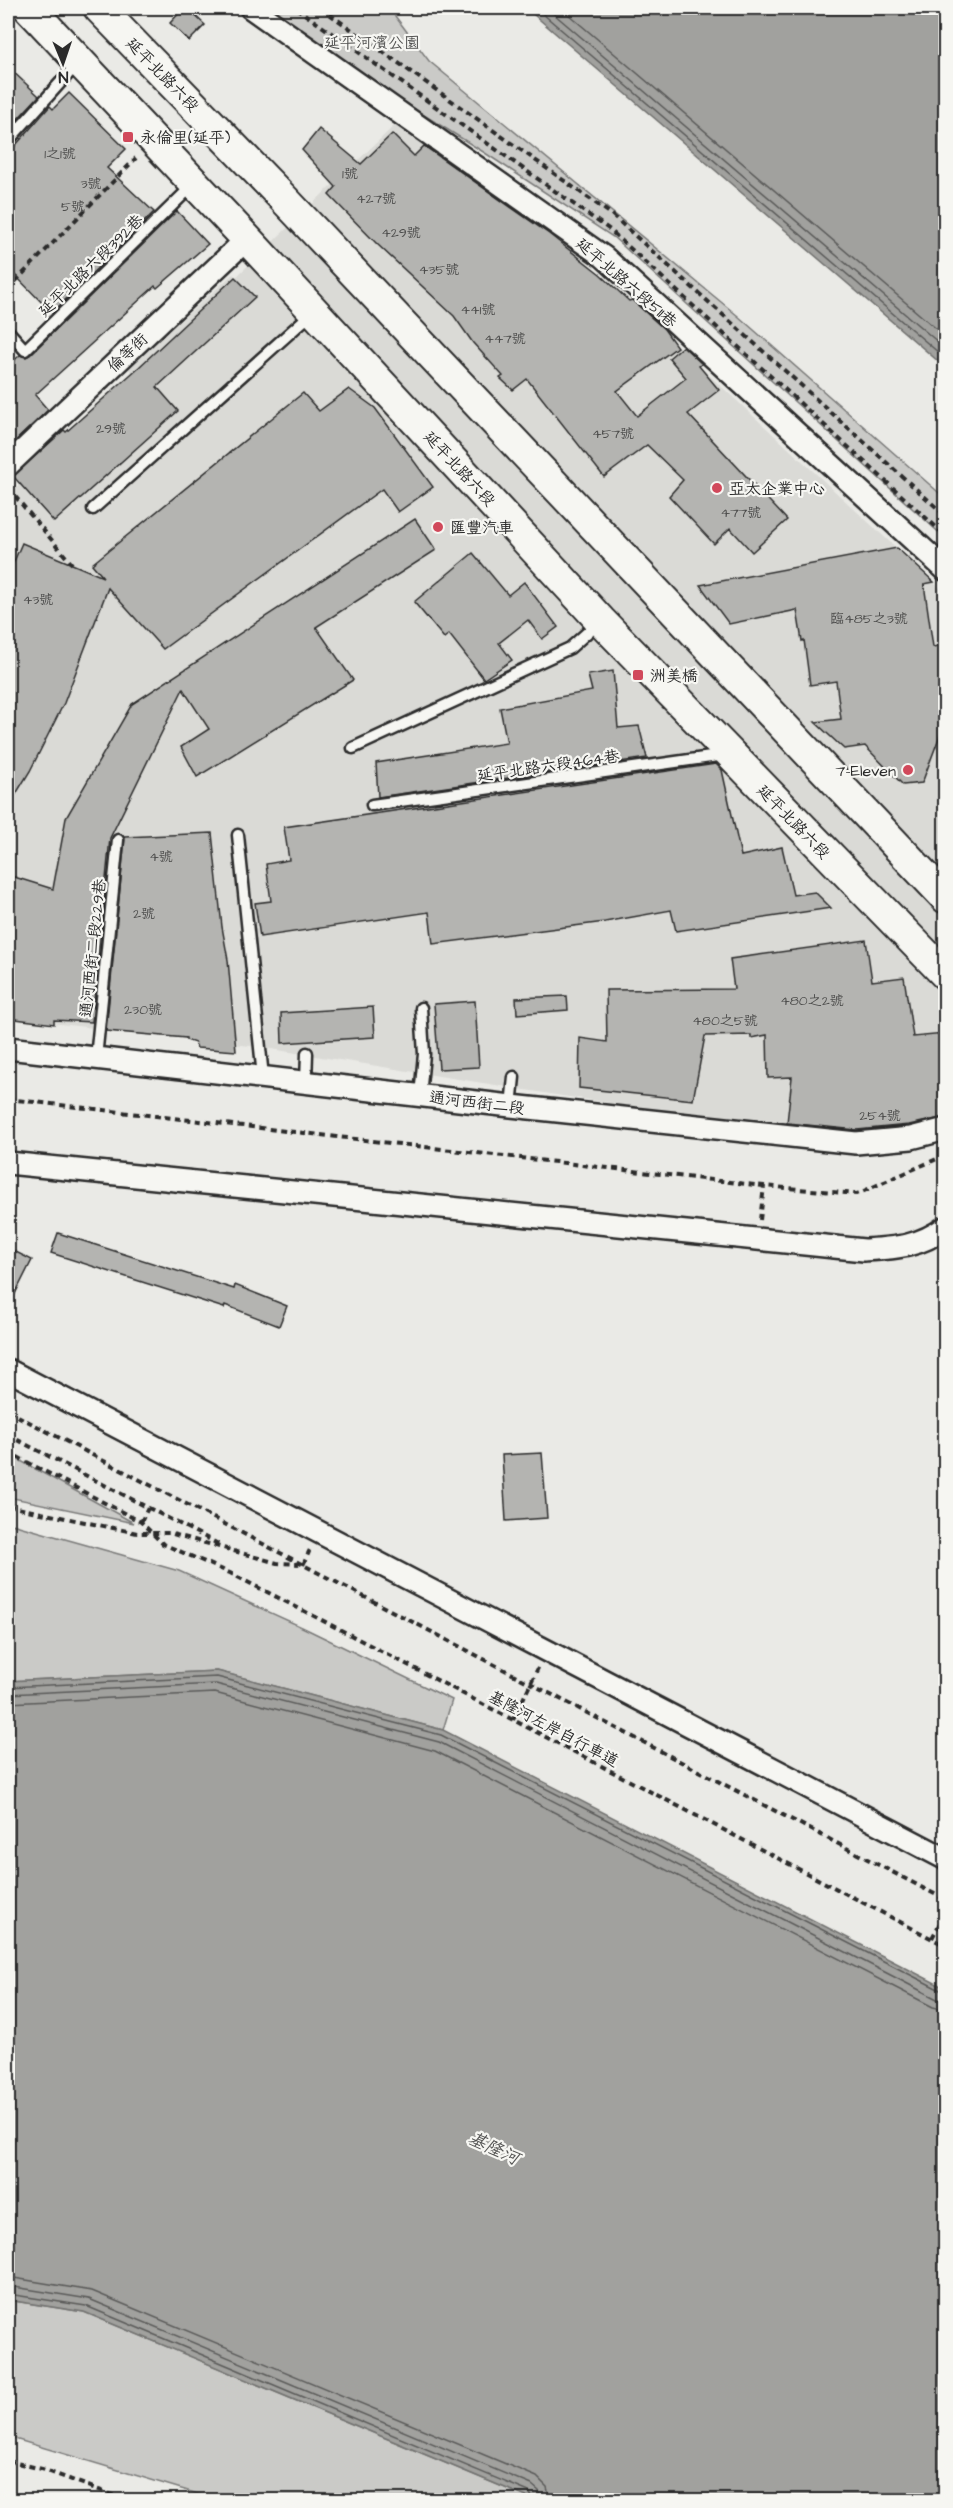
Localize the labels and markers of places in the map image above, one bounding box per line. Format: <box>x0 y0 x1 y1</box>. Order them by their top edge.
place label: 永倫里(延平) <box>140 127 231 149</box>
marker: 永倫里(延平) <box>121 130 135 144</box>
place label: 亞太企業中心 <box>729 478 825 500</box>
marker: 亞太企業中心 <box>710 481 724 495</box>
place label: 匯豐汽車 <box>450 517 514 539</box>
marker: 匯豐汽車 <box>431 520 445 534</box>
place label: 洲美橋 <box>650 665 698 687</box>
marker: 洲美橋 <box>631 668 645 682</box>
place label: 7-Eleven <box>836 760 896 782</box>
marker: 7-Eleven <box>901 763 915 777</box>

